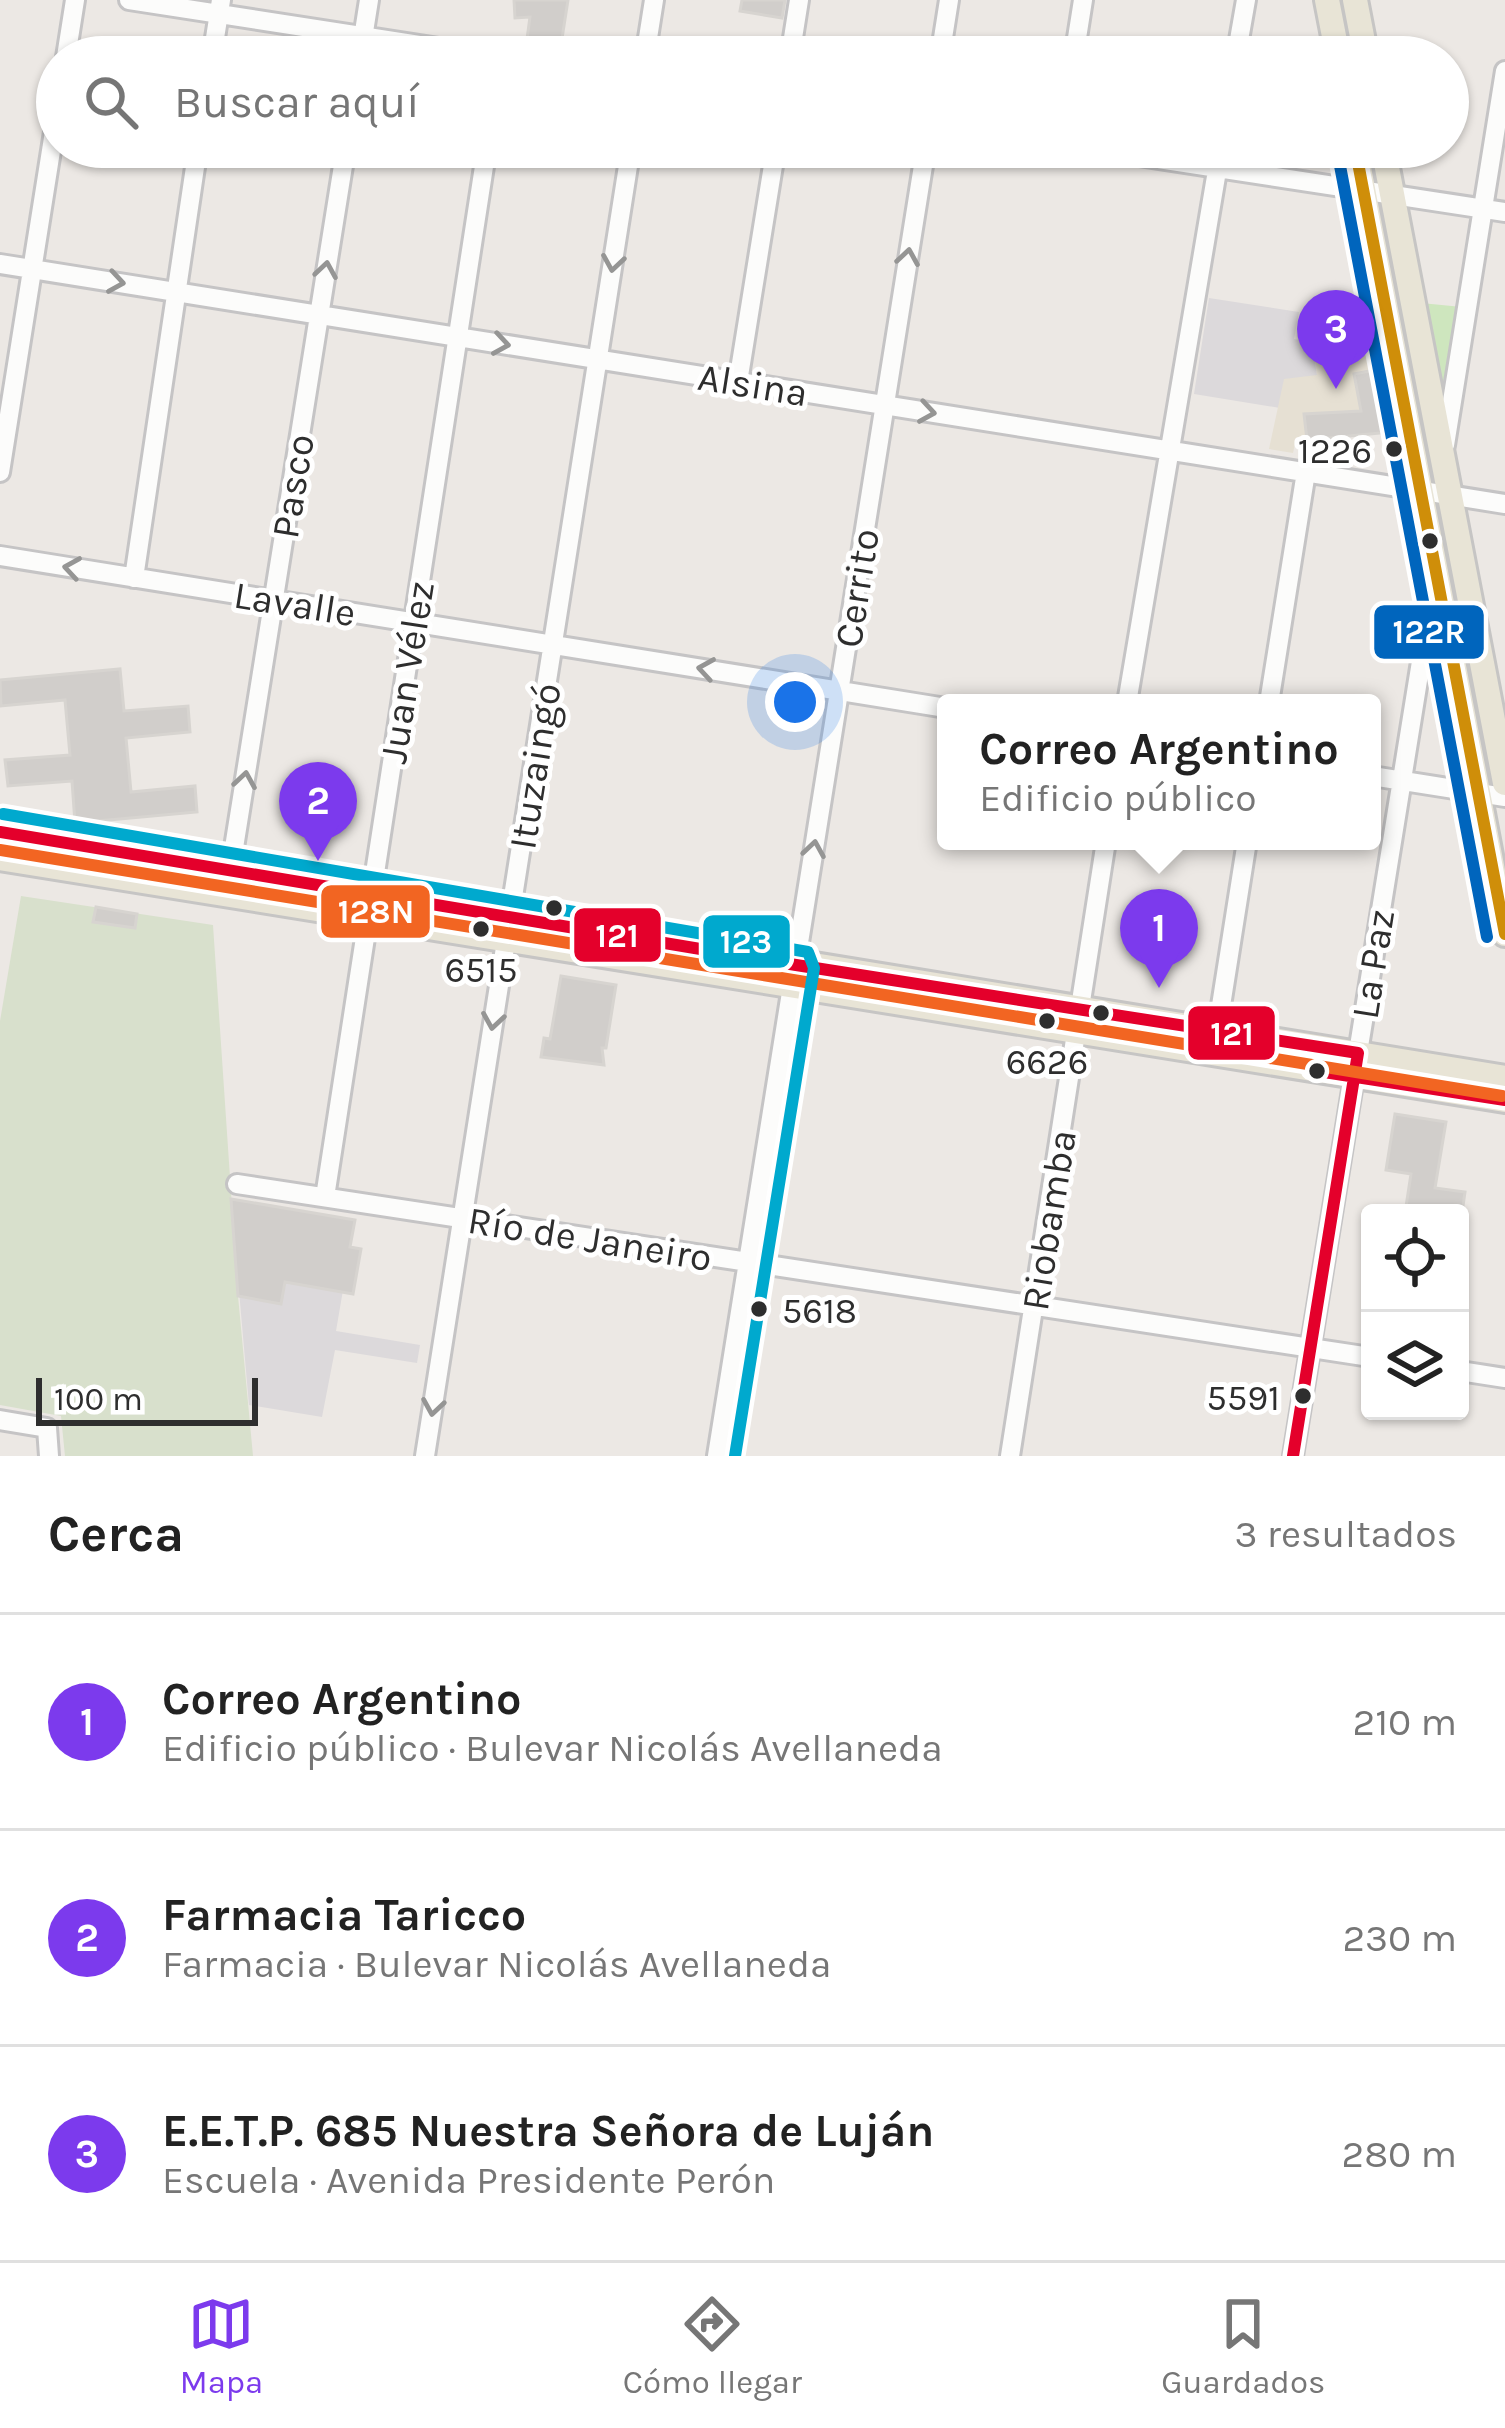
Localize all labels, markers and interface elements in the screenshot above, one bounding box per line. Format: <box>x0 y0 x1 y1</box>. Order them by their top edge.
search box <box>36 36 1469 168</box>
icon: search <box>78 69 144 135</box>
text: Buscar aquí <box>174 76 420 128</box>
one-way arrow <box>895 247 920 267</box>
one-way arrow <box>601 252 626 272</box>
one-way arrow <box>312 260 338 280</box>
one-way arrow <box>105 269 125 294</box>
pin: 3 <box>1297 290 1375 389</box>
one-way arrow <box>490 330 510 355</box>
street label: Alsina <box>695 354 811 416</box>
one-way arrow <box>917 398 937 423</box>
place label: 1226 <box>1298 430 1372 472</box>
street label: Pasco <box>262 431 324 542</box>
marker: 1226 <box>1383 438 1405 460</box>
street label: Cerrito <box>825 525 889 651</box>
unlabelled marker <box>1419 530 1441 552</box>
one-way arrow <box>62 556 82 581</box>
street label: Lavalle <box>231 572 359 636</box>
street label: Juan Vélez <box>370 578 444 767</box>
line badge: 122R <box>1372 603 1486 661</box>
text: 122R <box>1393 613 1465 651</box>
one-way arrow <box>696 658 716 683</box>
your location <box>765 672 825 732</box>
street label: Ituzaingó <box>499 680 571 853</box>
popup <box>937 694 1381 850</box>
text: Correo Argentino <box>979 723 1339 775</box>
pin: 2 <box>279 762 357 861</box>
one-way arrow <box>231 770 257 789</box>
text: Edificio público <box>979 775 1257 821</box>
one-way arrow <box>801 840 826 860</box>
line badge: 128N <box>319 883 432 940</box>
pin: 1 <box>1120 889 1198 988</box>
text: 128N <box>338 893 414 931</box>
unlabelled marker <box>543 897 565 919</box>
line badge: 121 <box>572 906 663 964</box>
street label: La Paz <box>1342 906 1404 1022</box>
line badge: 123 <box>701 913 792 970</box>
text: 121 <box>595 917 639 955</box>
marker: 6515 <box>470 918 492 940</box>
text: 123 <box>720 923 772 961</box>
place label: 6515 <box>444 949 518 991</box>
unlabelled marker <box>1090 1002 1112 1024</box>
line badge: 121 <box>1186 1004 1277 1062</box>
marker: 6626 <box>1036 1010 1058 1032</box>
one-way arrow <box>482 1011 507 1031</box>
text: 121 <box>1210 1015 1254 1053</box>
place label: 6626 <box>1006 1041 1088 1083</box>
unlabelled marker <box>1306 1060 1328 1082</box>
street label: Riobamba <box>1012 1126 1086 1314</box>
street label: Río de Janeiro <box>465 1197 715 1281</box>
map controls <box>1361 1204 1469 1420</box>
button: locate <box>1361 1204 1469 1312</box>
place label: 5618 <box>782 1290 857 1332</box>
marker: 5618 <box>748 1298 770 1320</box>
button: layers <box>1361 1312 1469 1420</box>
scale bar <box>36 1372 258 1425</box>
place label: 5591 <box>1207 1377 1280 1419</box>
text: 100 m <box>54 1380 143 1418</box>
marker: 5591 <box>1292 1385 1314 1407</box>
one-way arrow <box>421 1397 447 1416</box>
text: Cerca <box>48 1504 184 1564</box>
text: 3 resultados <box>1235 1511 1457 1557</box>
text: Correo Argentino <box>162 1673 522 1725</box>
text: 1 <box>80 1699 94 1745</box>
text: 210 m <box>1353 1699 1457 1745</box>
text: Edificio público · Bulevar Nicolás Avellaneda <box>162 1725 943 1771</box>
text: Farmacia Taricco <box>162 1889 526 1941</box>
text: 2 <box>75 1915 99 1961</box>
text: 230 m <box>1342 1915 1457 1961</box>
text: Farmacia · Bulevar Nicolás Avellaneda <box>162 1941 831 1987</box>
text: E.E.T.P. 685 Nuestra Señora de Luján <box>162 2105 934 2157</box>
text: 3 <box>75 2131 99 2177</box>
text: 280 m <box>1342 2131 1457 2177</box>
text: Escuela · Avenida Presidente Perón <box>162 2157 775 2203</box>
tab: Mapa <box>180 2291 263 2401</box>
tab: Cómo llegar <box>623 2291 802 2401</box>
tab: Guardados <box>1161 2291 1325 2401</box>

